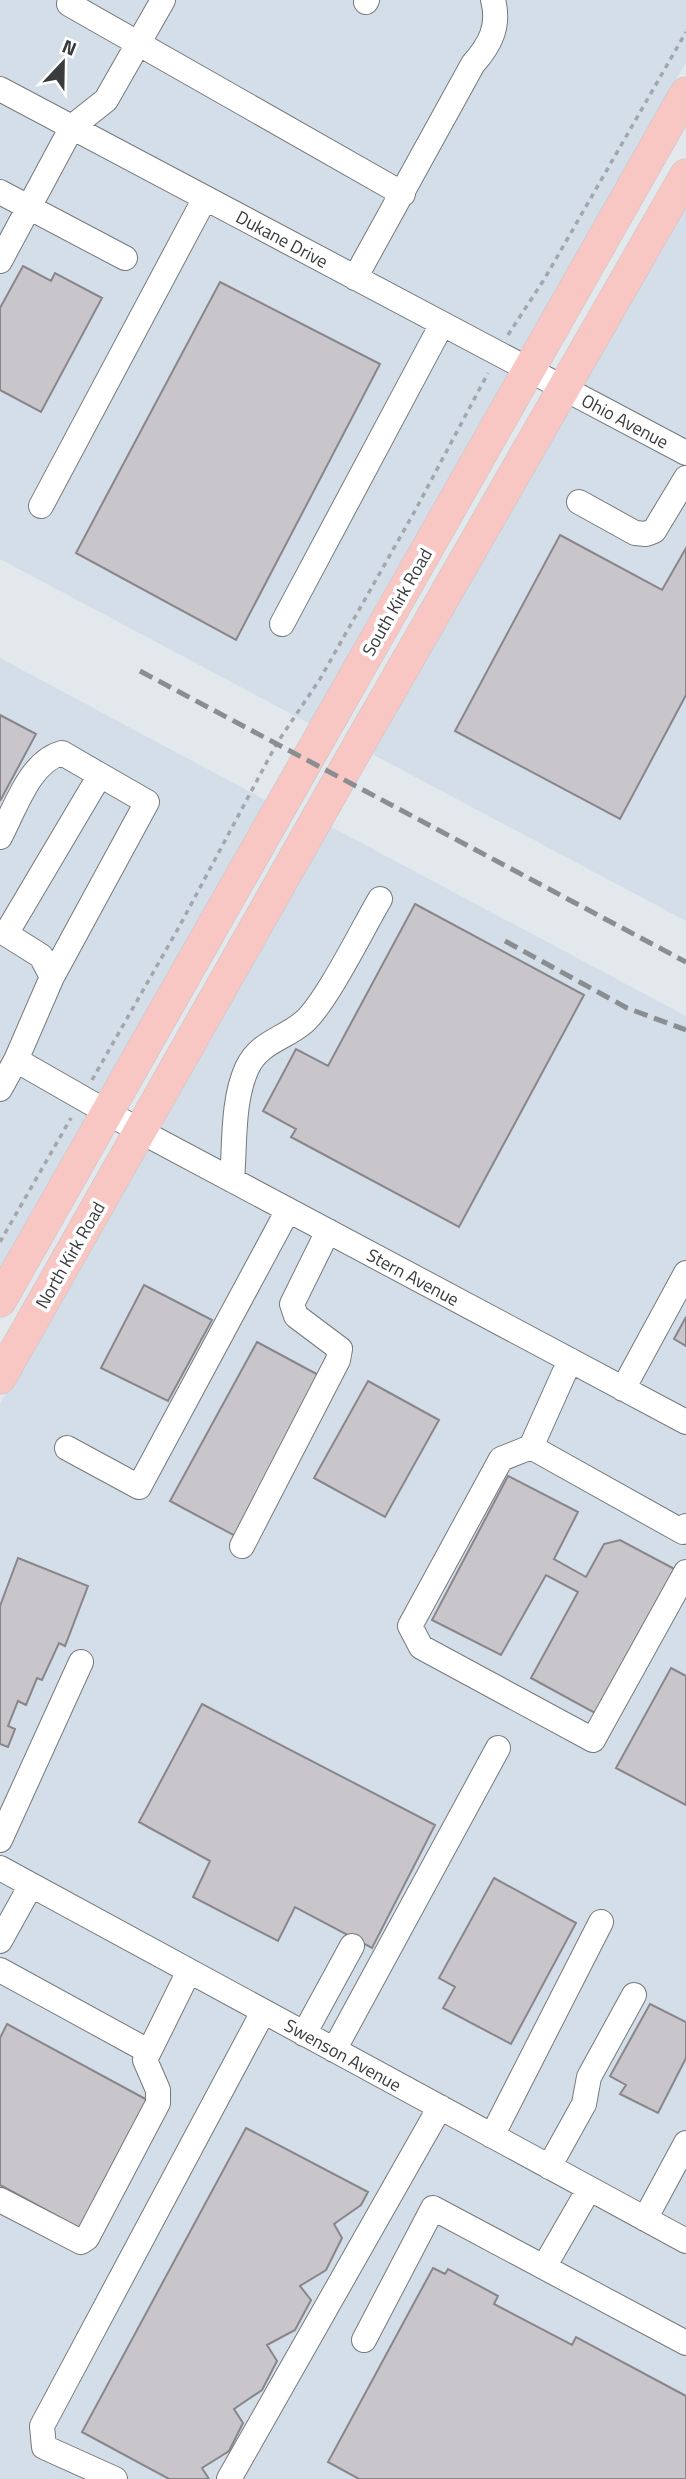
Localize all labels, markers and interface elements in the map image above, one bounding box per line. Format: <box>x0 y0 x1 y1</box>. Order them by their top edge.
north arrow <box>28 28 98 98</box>
text: N <box>58 31 81 63</box>
street label: Dukane Drive <box>231 203 333 275</box>
street label: Ohio Avenue <box>577 387 673 455</box>
street label: South Kirk Road <box>355 543 439 661</box>
street label: North Kirk Road <box>28 1196 112 1314</box>
street label: Stern Avenue <box>362 1241 464 1313</box>
street label: Swenson Avenue <box>280 2012 406 2098</box>

